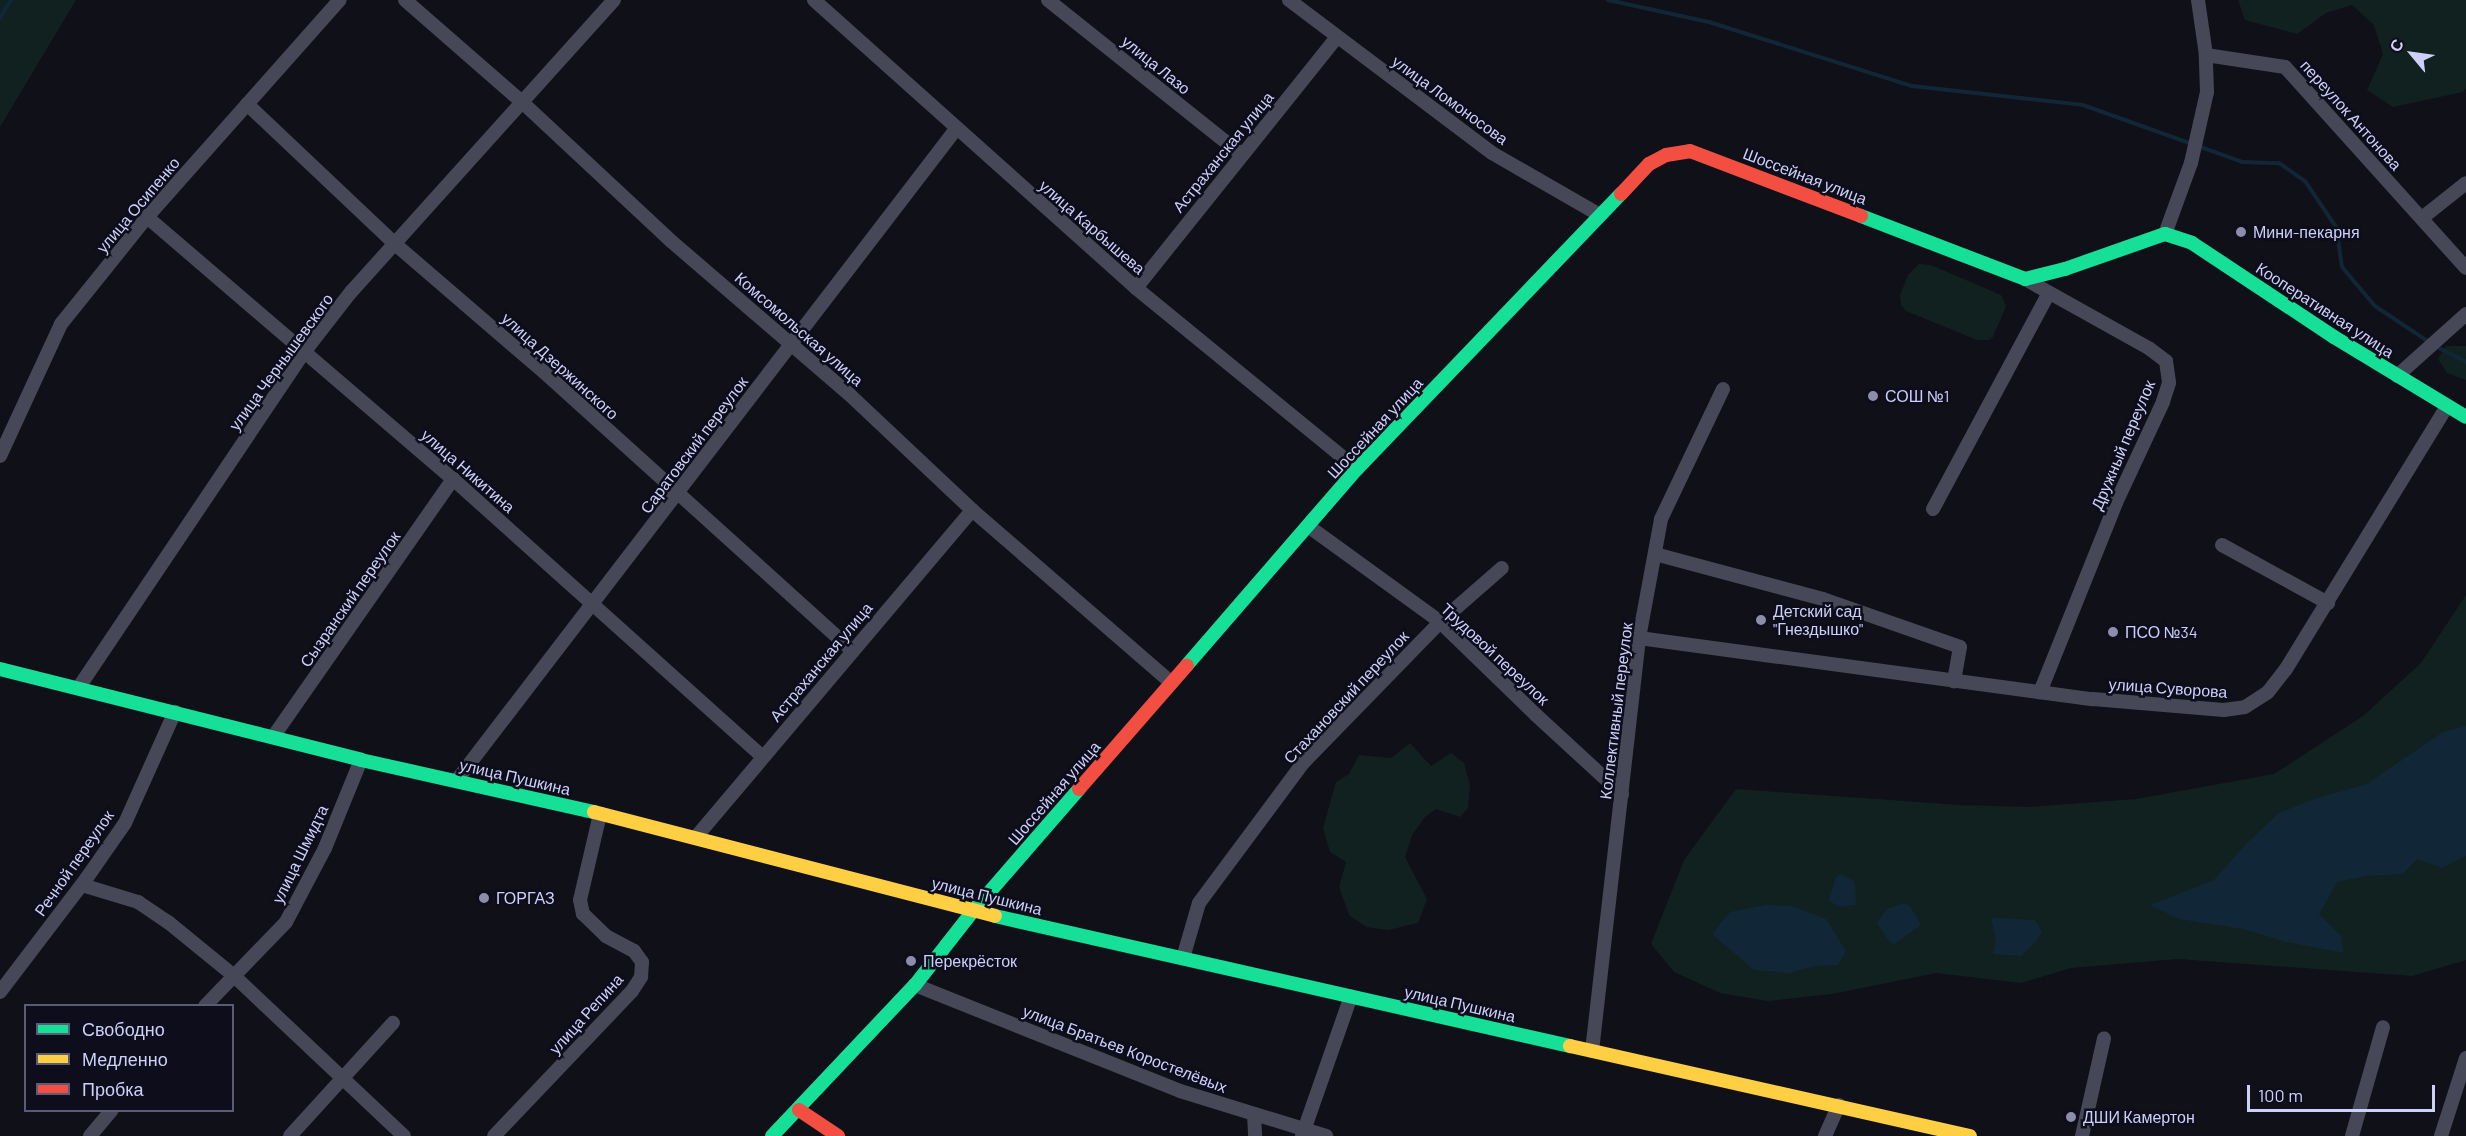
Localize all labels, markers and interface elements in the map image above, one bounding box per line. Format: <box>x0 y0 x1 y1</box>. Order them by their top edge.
north arrow <box>2382 24 2442 84</box>
street label: улица Лазо <box>1118 32 1194 98</box>
text: С <box>2385 35 2407 55</box>
street label: улица Ломоносова <box>1388 52 1512 148</box>
street label: переулок Антонова <box>2296 56 2406 174</box>
street label: Астраханская улица <box>1169 88 1277 216</box>
street label: Шоссейная улица <box>1740 144 1870 208</box>
street label: улица Осипенко <box>92 153 184 257</box>
street label: улица Карбышева <box>1035 176 1149 278</box>
place label: Мини-пекарня <box>2253 222 2360 242</box>
marker: Мини-пекарня <box>2234 225 2248 239</box>
street label: Кооперативная улица <box>2252 258 2398 362</box>
street label: Комсомольская улица <box>731 268 867 390</box>
street label: улица Чернышевского <box>225 290 337 434</box>
street label: улица Дзержинского <box>498 309 622 423</box>
street label: Саратовский переулок <box>636 373 752 517</box>
street label: Шоссейная улица <box>1323 374 1427 482</box>
street label: Дружный переулок <box>2087 377 2159 513</box>
place label: СОШ №1 <box>1885 386 1949 406</box>
marker: СОШ №1 <box>1866 389 1880 403</box>
street label: улица Никитина <box>417 425 519 517</box>
street label: Сызранский переулок <box>296 527 404 671</box>
street label: Астраханская улица <box>766 599 876 725</box>
street label: Трудовой переулок <box>1437 599 1553 709</box>
place label: Детский сад "Гнездышко" <box>1773 601 1863 639</box>
marker: Детский сад "Гнездышко" <box>1754 613 1768 627</box>
street label: Коллективный переулок <box>1596 621 1636 801</box>
place label: ПСО №34 <box>2125 622 2198 642</box>
marker: ПСО №34 <box>2106 625 2120 639</box>
street label: Стахановский переулок <box>1279 627 1413 767</box>
street label: улица Суворова <box>2108 674 2228 702</box>
street label: Шоссейная улица <box>1004 737 1104 849</box>
street label: улица Пушкина <box>458 755 572 799</box>
street label: улица Шмидта <box>268 802 332 906</box>
street label: Речной переулок <box>30 806 118 920</box>
street label: улица Пушкина <box>930 873 1044 919</box>
place label: ГОРГАЗ <box>496 888 555 908</box>
marker: ГОРГАЗ <box>477 891 491 905</box>
place label: Перекрёсток <box>923 951 1017 971</box>
marker: Перекрёсток <box>904 954 918 968</box>
street label: улица Репина <box>545 970 627 1058</box>
street label: улица Пушкина <box>1403 982 1517 1026</box>
street label: улица Братьев Коростелёвых <box>1020 1001 1230 1097</box>
legend <box>24 1004 234 1112</box>
text: Свободно <box>82 1018 165 1040</box>
text: Медленно <box>82 1048 168 1070</box>
scale bar <box>2250 1073 2438 1111</box>
text: Пробка <box>82 1078 144 1100</box>
text: 100 m <box>2258 1084 2303 1106</box>
place label: ДШИ Камертон <box>2083 1107 2195 1127</box>
marker: ДШИ Камертон <box>2064 1110 2078 1124</box>

